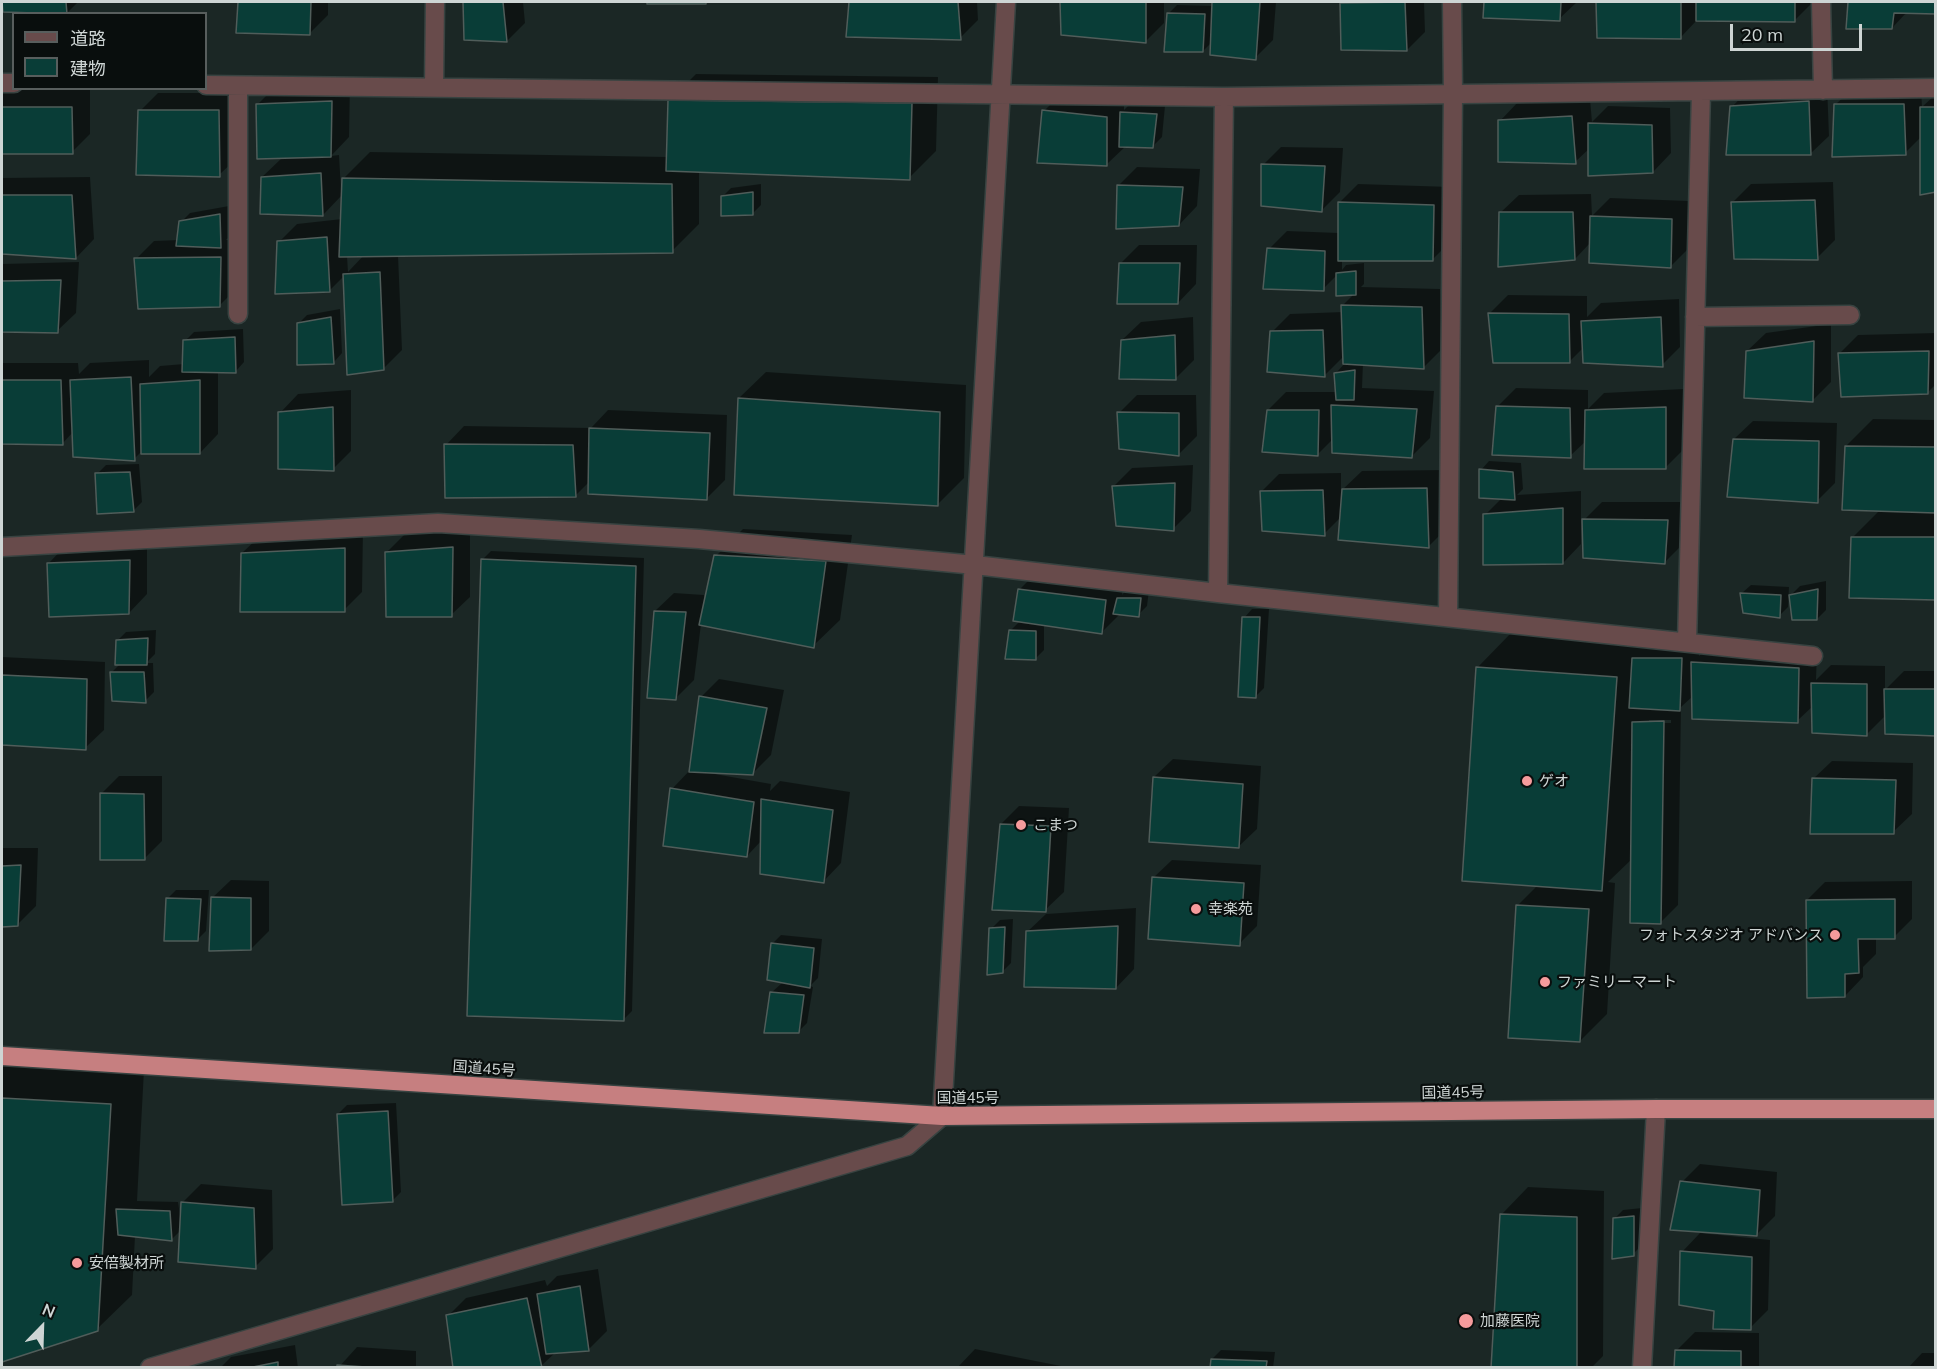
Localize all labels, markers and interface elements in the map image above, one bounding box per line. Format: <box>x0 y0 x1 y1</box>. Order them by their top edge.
legend <box>12 12 207 90</box>
scale bar <box>1733 12 1865 50</box>
text: 20 m <box>1741 23 1783 46</box>
text: 道路 <box>70 27 106 50</box>
text: 建物 <box>70 57 106 80</box>
place label: ゲオ <box>1539 772 1569 790</box>
marker: ゲオ <box>1520 774 1534 788</box>
place label: こまつ <box>1033 816 1078 834</box>
marker: こまつ <box>1014 818 1028 832</box>
place label: 幸楽苑 <box>1208 900 1253 918</box>
marker: 幸楽苑 <box>1189 902 1203 916</box>
place label: フォトスタジオ アドバンス <box>1639 926 1823 944</box>
marker: フォトスタジオ アドバンス <box>1828 928 1842 942</box>
place label: ファミリーマート <box>1557 973 1677 991</box>
marker: ファミリーマート <box>1538 975 1552 989</box>
street label: 国道45号 <box>452 1058 516 1080</box>
street label: 国道45号 <box>1421 1083 1485 1103</box>
street label: 国道45号 <box>937 1089 999 1107</box>
place label: 安倍製材所 <box>89 1254 164 1272</box>
marker: 安倍製材所 <box>70 1256 84 1270</box>
north arrow <box>12 1297 72 1357</box>
text: N <box>40 1299 59 1322</box>
marker: 加藤医院 <box>1457 1312 1475 1330</box>
place label: 加藤医院 <box>1480 1312 1540 1330</box>

